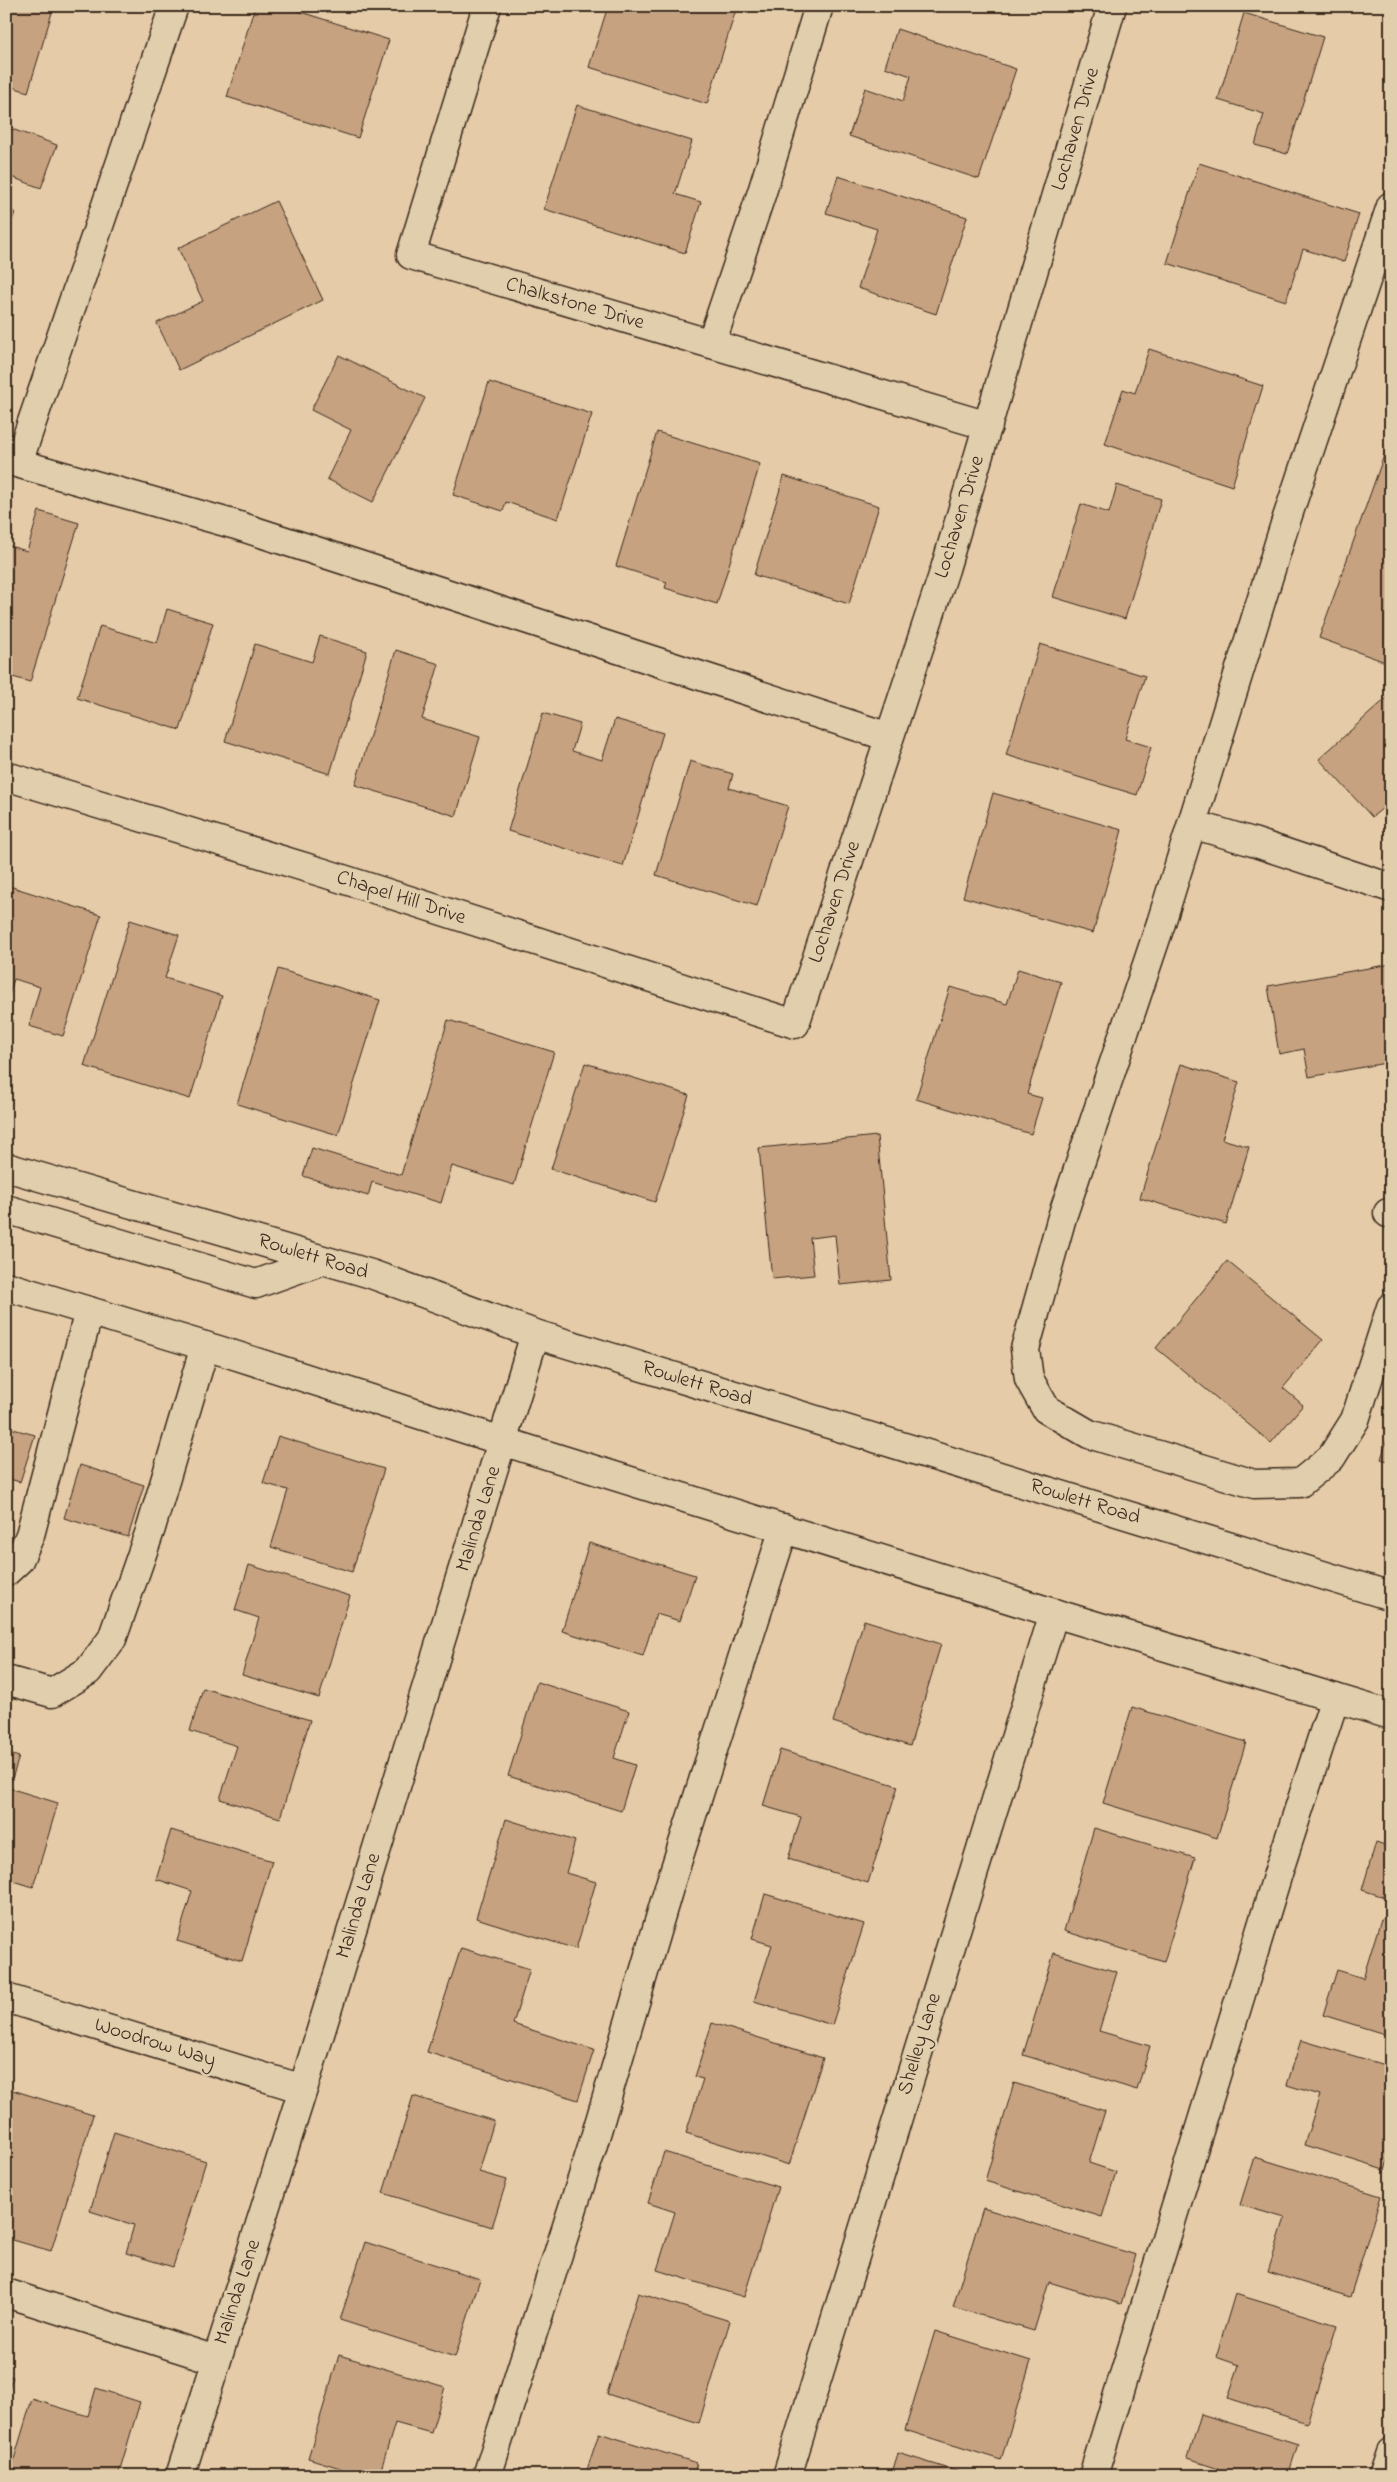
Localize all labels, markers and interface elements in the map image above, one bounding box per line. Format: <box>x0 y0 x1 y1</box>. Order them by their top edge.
street label: Lochaven Drive <box>1044 63 1108 194</box>
street label: Chalkstone Drive <box>502 270 648 338</box>
street label: Lochaven Drive <box>927 451 993 582</box>
street label: Lochaven Drive <box>801 836 869 967</box>
street label: Chapel Hill Drive <box>332 863 470 933</box>
street label: Rowlett Road <box>254 1226 372 1288</box>
street label: Rowlett Road <box>638 1353 756 1415</box>
street label: Malinda Lane <box>449 1462 509 1576</box>
street label: Rowlett Road <box>1026 1471 1144 1533</box>
street label: Malinda Lane <box>329 1849 389 1963</box>
street label: Shelley Lane <box>890 1989 952 2099</box>
street label: Woodrow Way <box>90 2010 219 2078</box>
street label: Malinda Lane <box>207 2235 269 2348</box>

